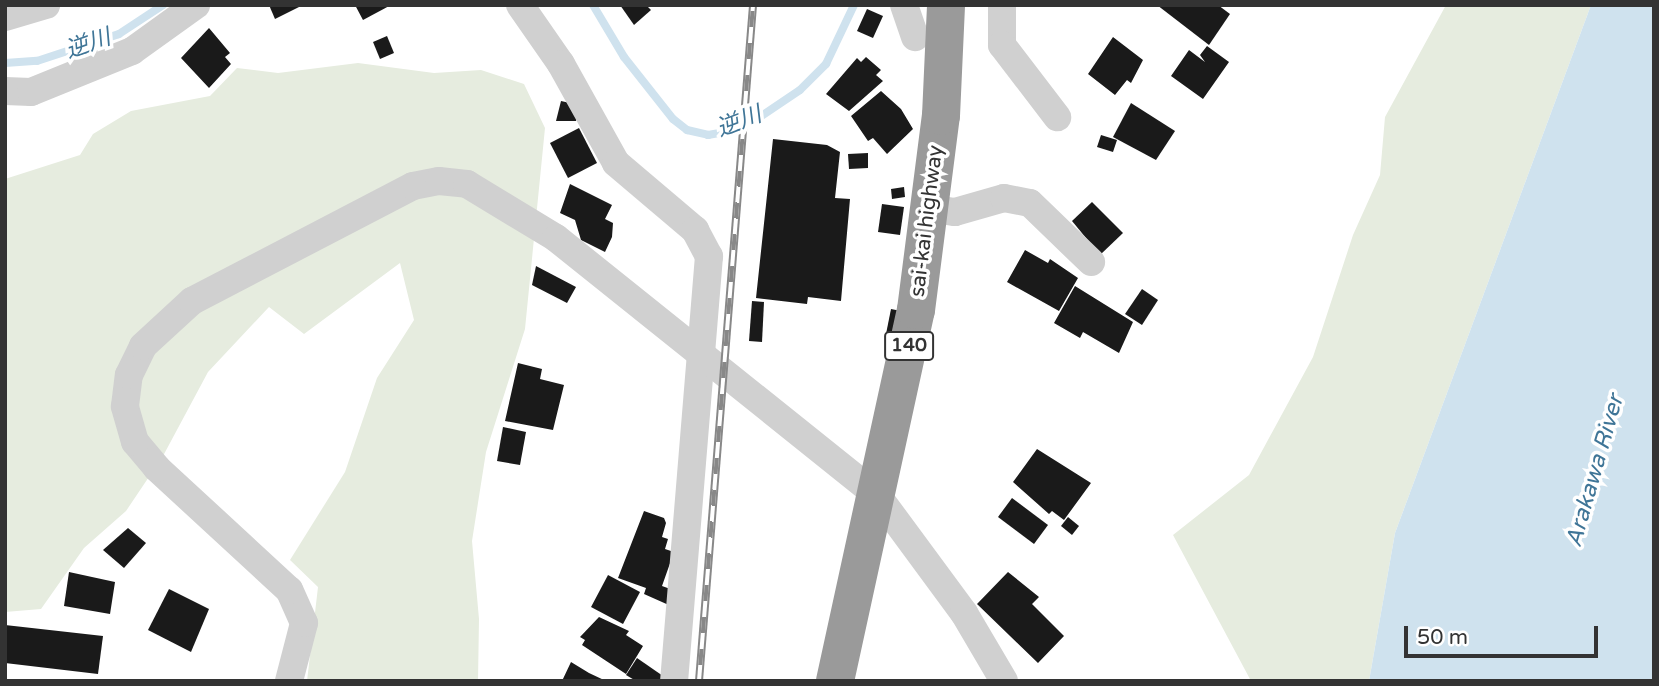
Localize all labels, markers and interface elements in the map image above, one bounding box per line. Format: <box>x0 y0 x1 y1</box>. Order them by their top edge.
water label: 逆川 <box>62 23 114 65</box>
water label: 逆川 <box>713 101 765 143</box>
street label: sai-kai highway <box>905 144 949 298</box>
road number: 140 <box>883 330 935 362</box>
water label: Arakawa River <box>1560 392 1630 550</box>
scale bar <box>1407 612 1601 656</box>
text: 50 m <box>1417 625 1468 650</box>

